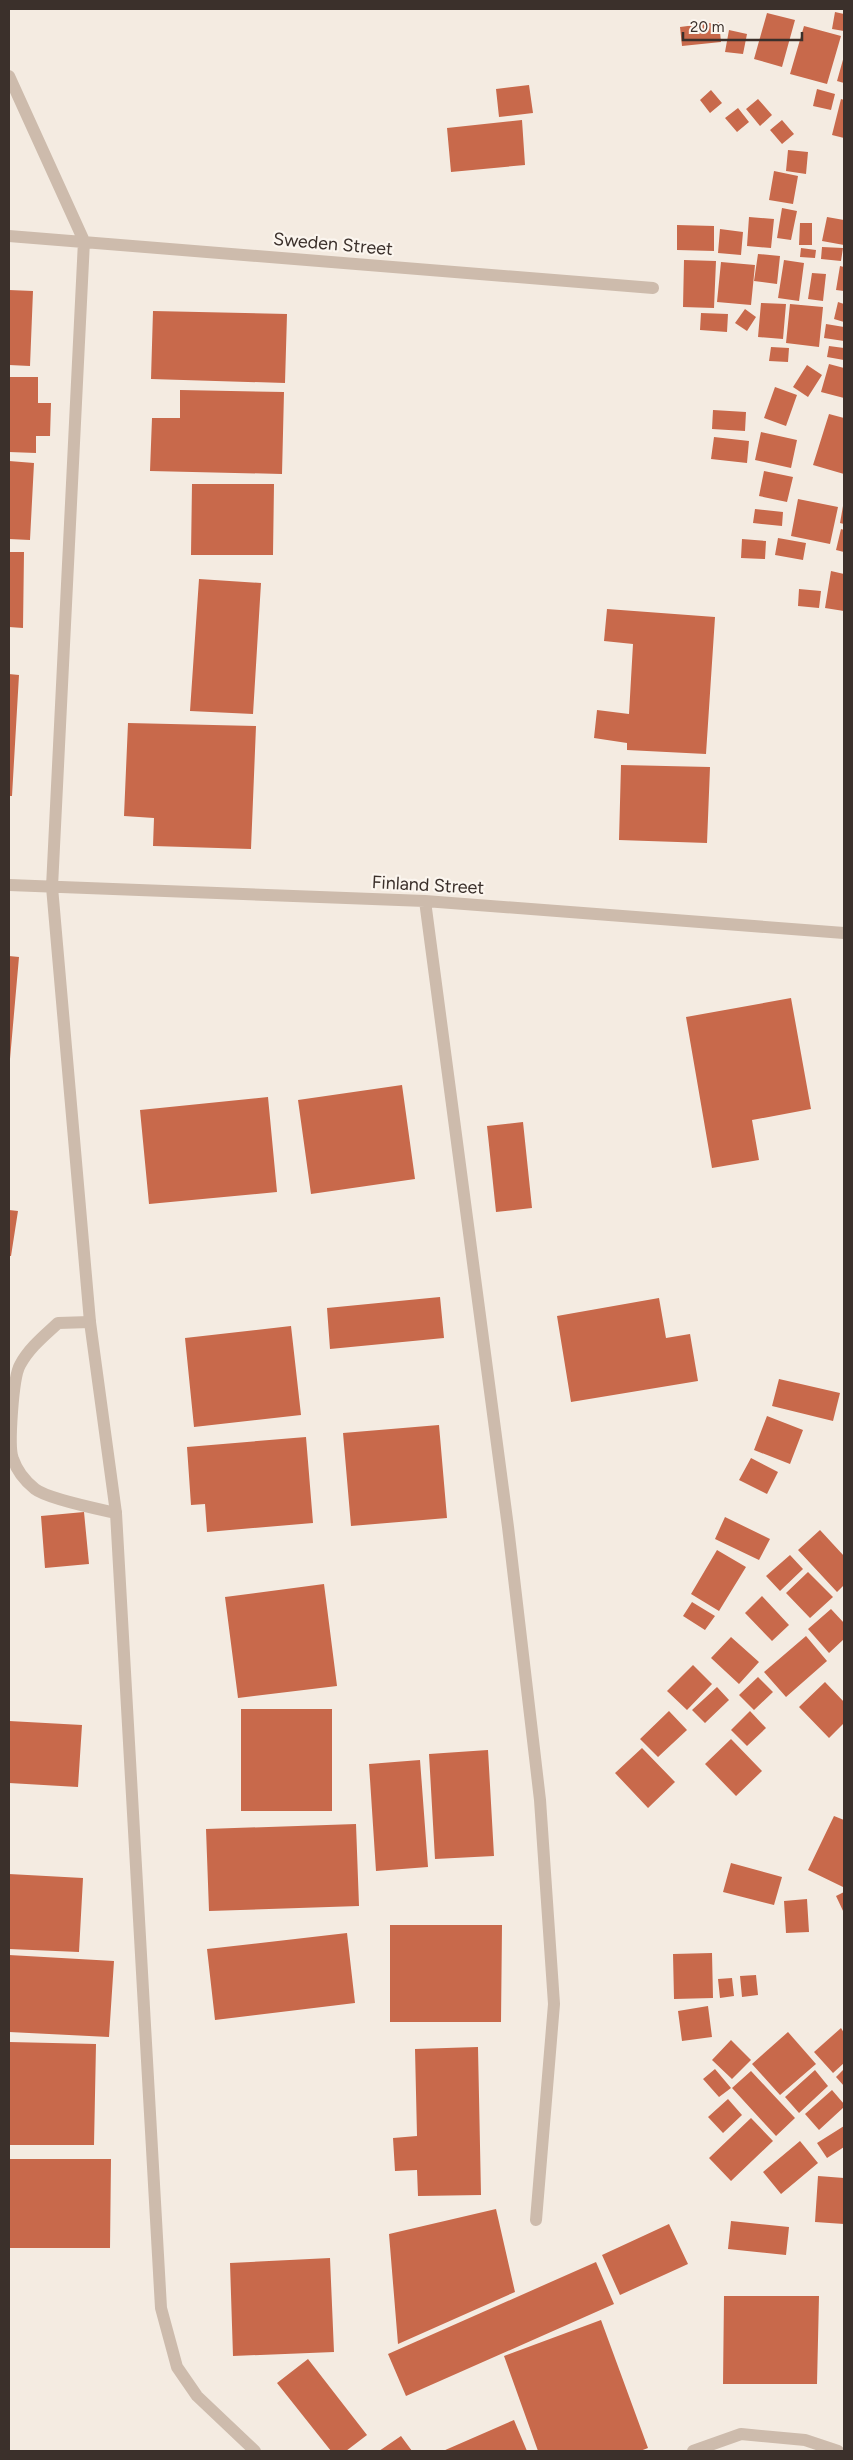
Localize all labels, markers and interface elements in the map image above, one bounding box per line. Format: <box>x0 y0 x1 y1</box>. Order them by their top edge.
scale bar <box>683 10 802 42</box>
text: 20 m <box>690 18 724 36</box>
street label: Sweden Street <box>272 228 394 260</box>
street label: Finland Street <box>371 871 485 899</box>

